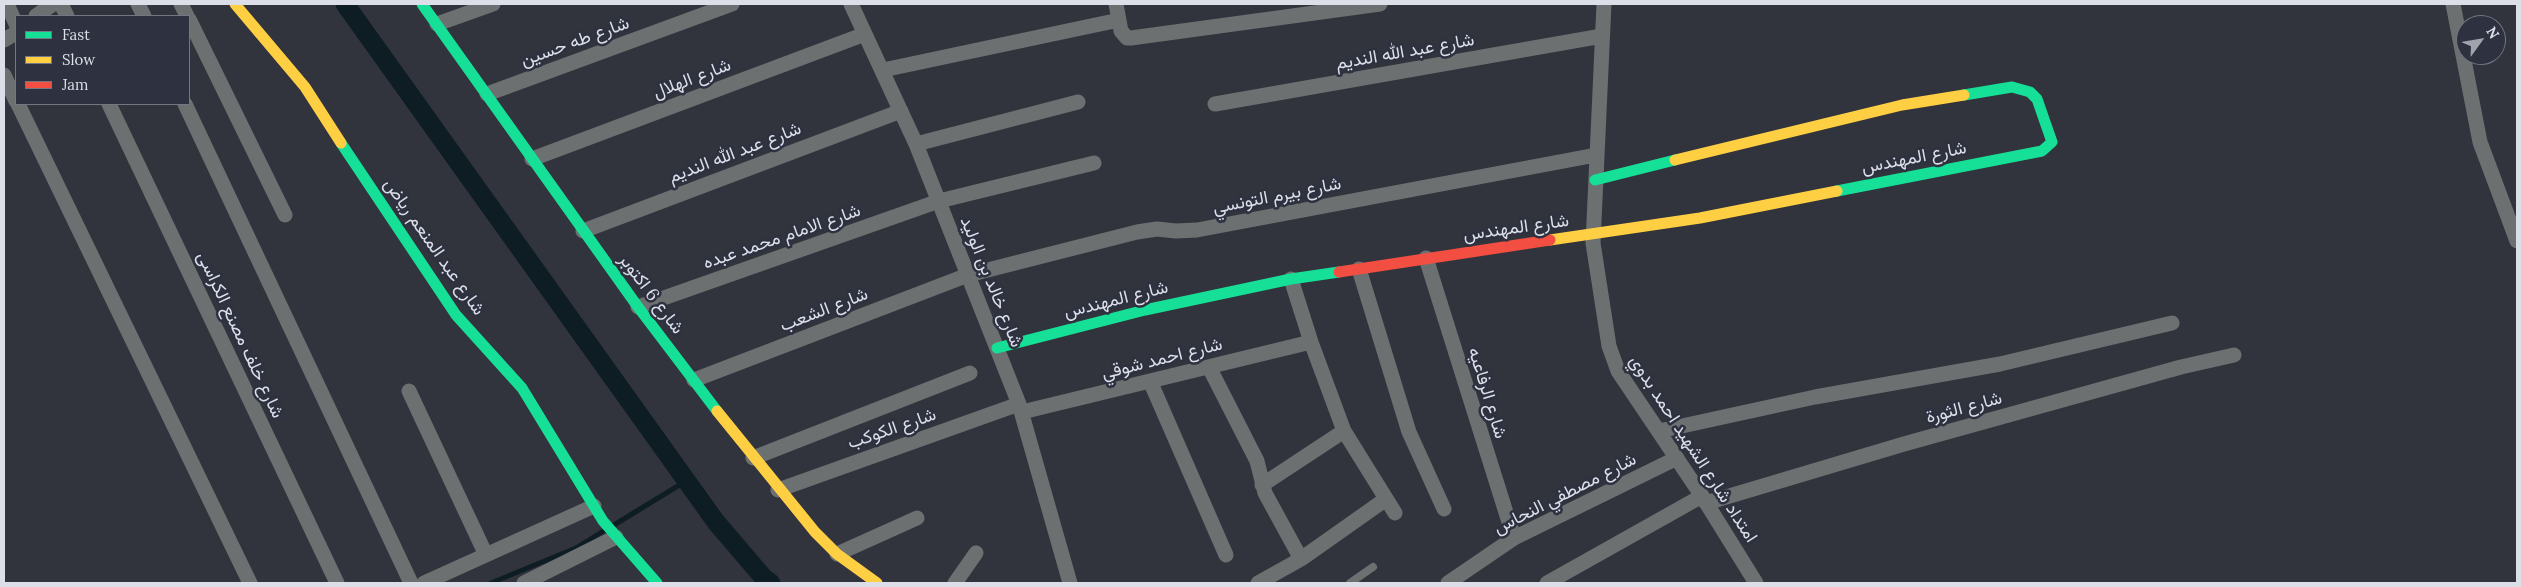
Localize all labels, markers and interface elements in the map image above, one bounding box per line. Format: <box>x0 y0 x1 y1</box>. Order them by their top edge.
street label: شارع طه حسين <box>518 12 632 72</box>
legend <box>15 15 190 105</box>
north arrow <box>2456 15 2506 65</box>
text: N <box>2482 23 2503 42</box>
text: Fast <box>62 25 90 44</box>
street label: شارع عبد الله النديم <box>1334 29 1476 75</box>
text: Slow <box>62 50 95 69</box>
street label: شارع الهلال <box>650 54 734 104</box>
text: Jam <box>62 75 89 94</box>
street label: شارع عبد الله النديم <box>666 118 804 188</box>
street label: شارع المهندس <box>1860 137 1968 179</box>
street label: شارع بيرم التونسي <box>1211 173 1343 219</box>
street label: شارع عبد المنعم رياض <box>379 174 489 320</box>
street label: شارع الامام محمد عبده <box>700 200 864 274</box>
street label: شارع المهندس <box>1462 210 1570 246</box>
street label: شارع خالد بن الوليد <box>955 214 1027 350</box>
street label: شارع خلف مصنع الكراسى <box>192 248 288 422</box>
street label: شارع 6 اكتوبر <box>614 250 688 338</box>
street label: شارع المهندس <box>1062 277 1170 323</box>
street label: شارع الشعب <box>777 283 871 337</box>
street label: شارع احمد شوقي <box>1099 334 1225 384</box>
street label: شارع الرفاعيه <box>1463 345 1511 441</box>
street label: امتداد شارع الشهيد احمد بدوي <box>1624 351 1762 547</box>
street label: شارع الثورة <box>1924 387 2004 429</box>
street label: شارع الكوكب <box>845 404 939 454</box>
street label: شارع مصطفي النحاس <box>1490 449 1640 539</box>

